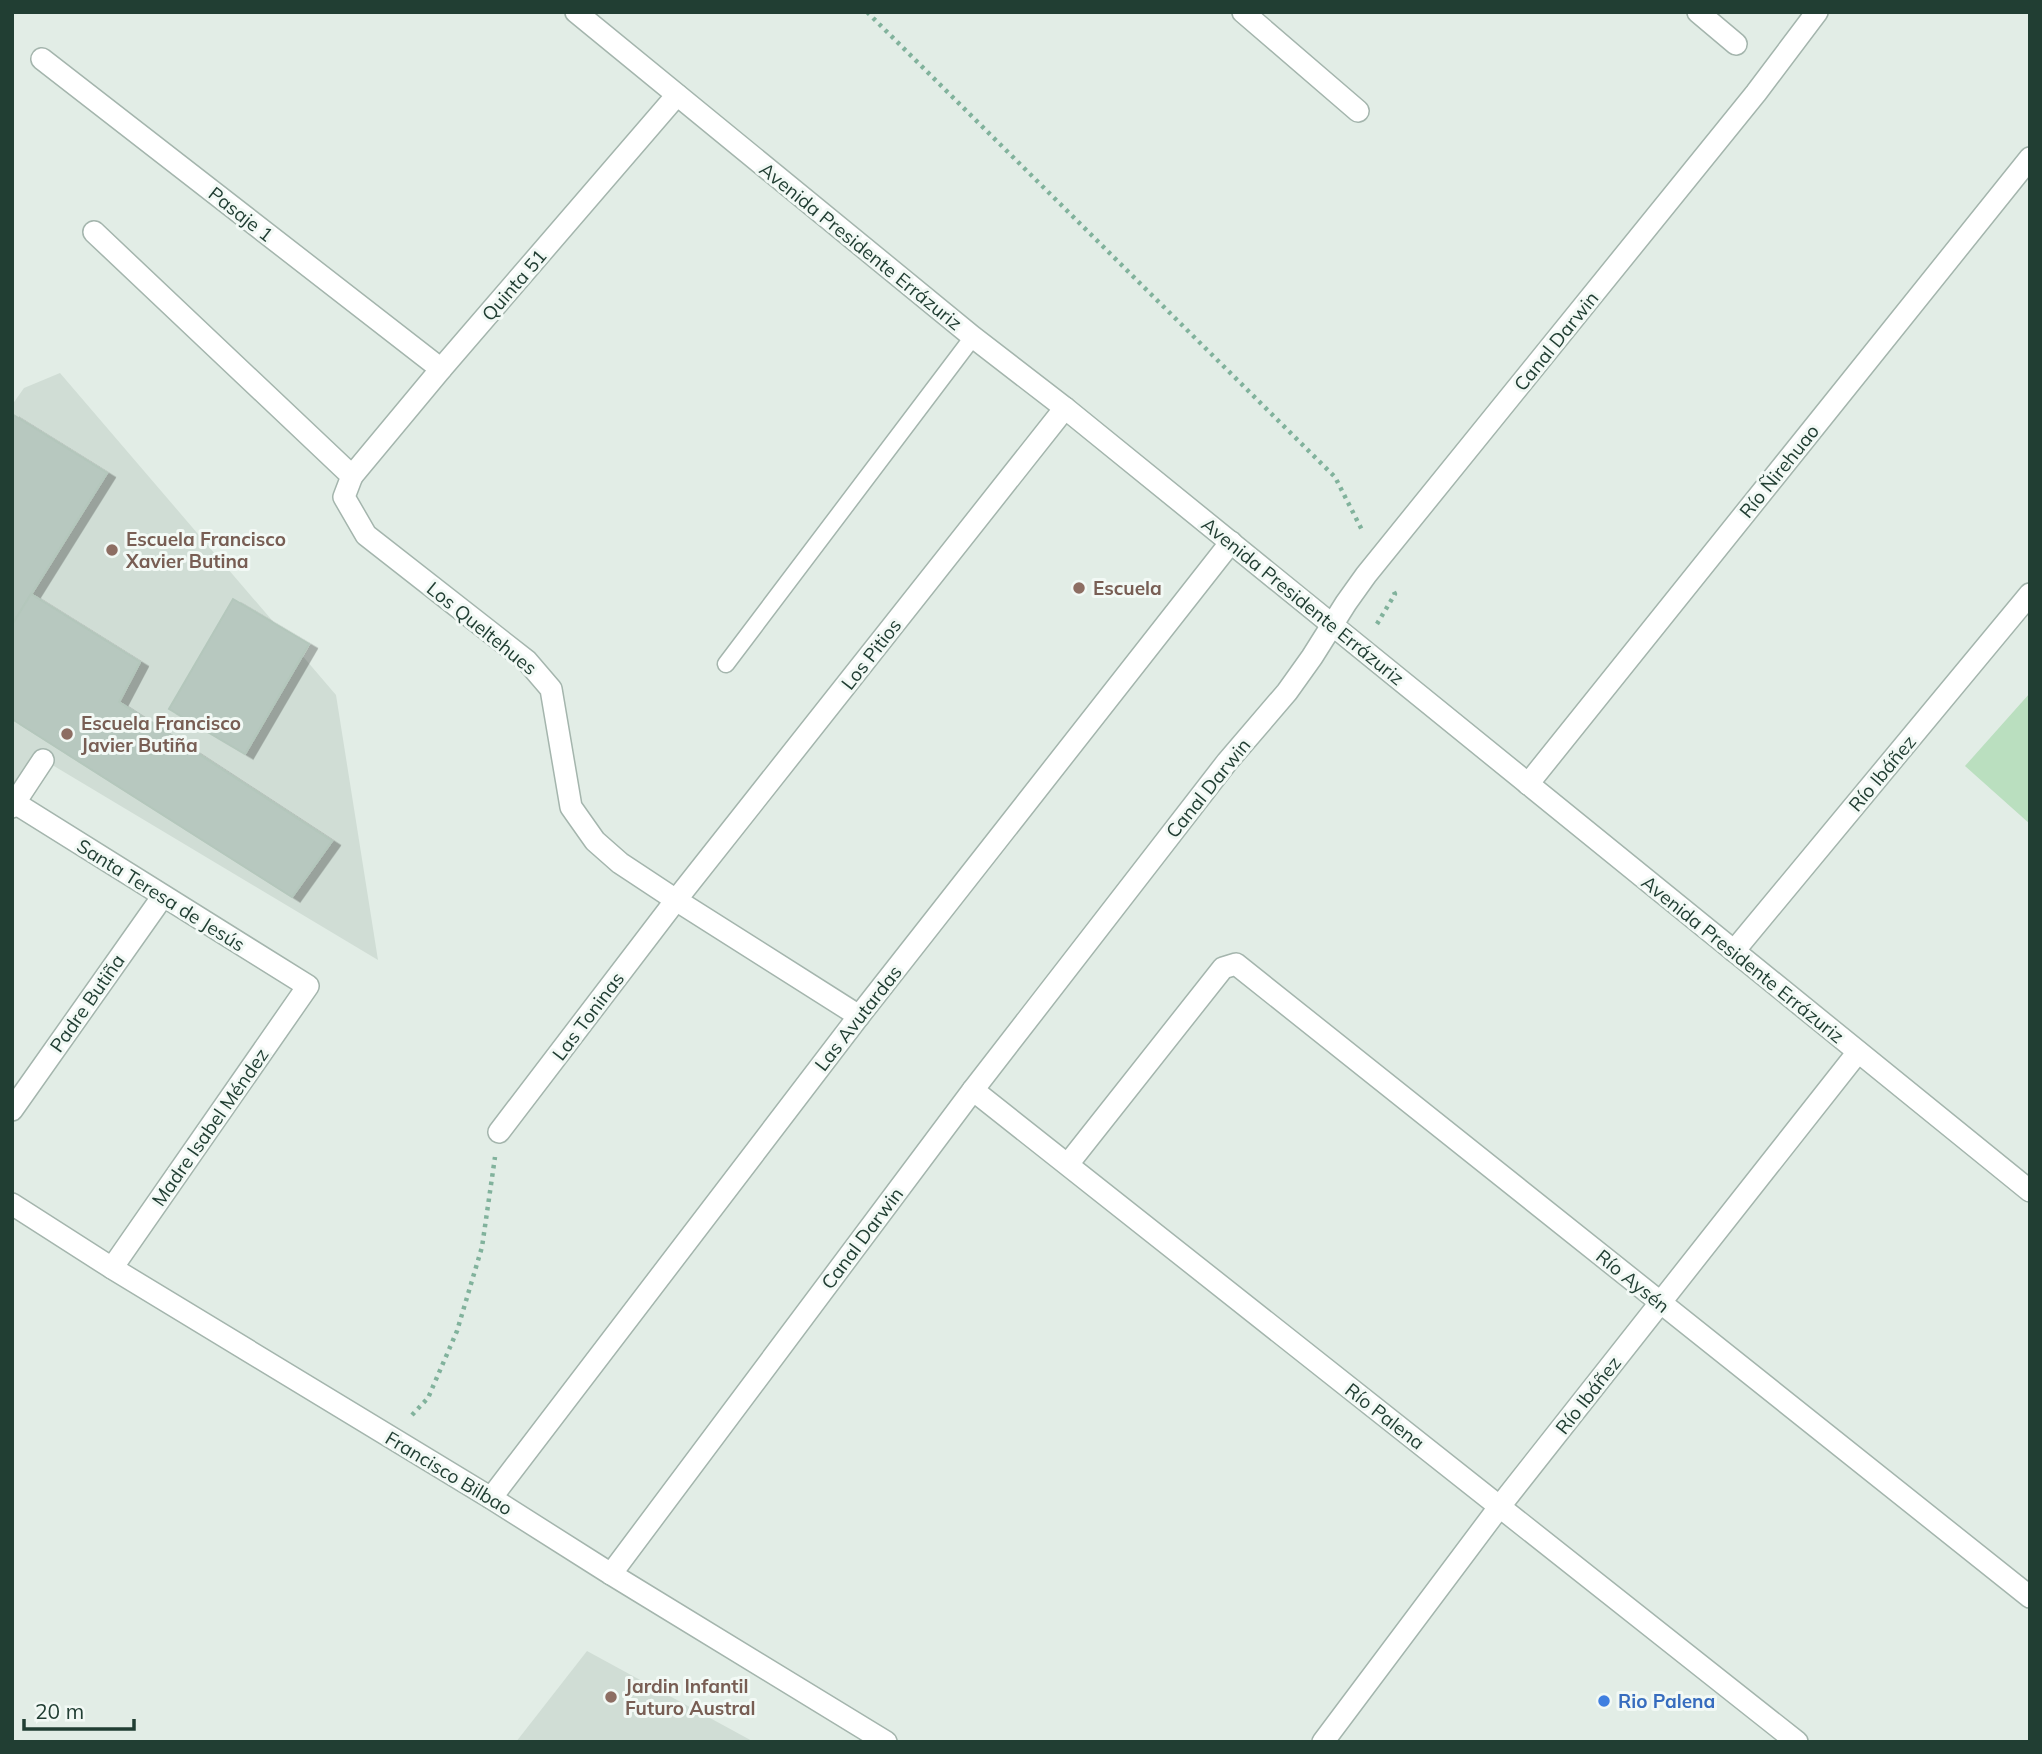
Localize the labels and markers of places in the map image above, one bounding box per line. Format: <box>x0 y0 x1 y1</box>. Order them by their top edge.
place label: Escuela Francisco Xavier Butina <box>125 527 286 573</box>
marker: Escuela Francisco Xavier Butina <box>104 542 120 558</box>
place label: Escuela <box>1093 576 1162 600</box>
marker: Escuela <box>1071 580 1087 596</box>
place label: Escuela Francisco Javier Butiña <box>81 711 241 757</box>
marker: Escuela Francisco Javier Butiña <box>59 726 75 742</box>
place label: Jardin Infantil Futuro Austral <box>625 1674 756 1720</box>
marker: Jardin Infantil Futuro Austral <box>603 1689 619 1705</box>
place label: Rio Palena <box>1618 1689 1715 1713</box>
marker: Rio Palena <box>1596 1693 1612 1709</box>

